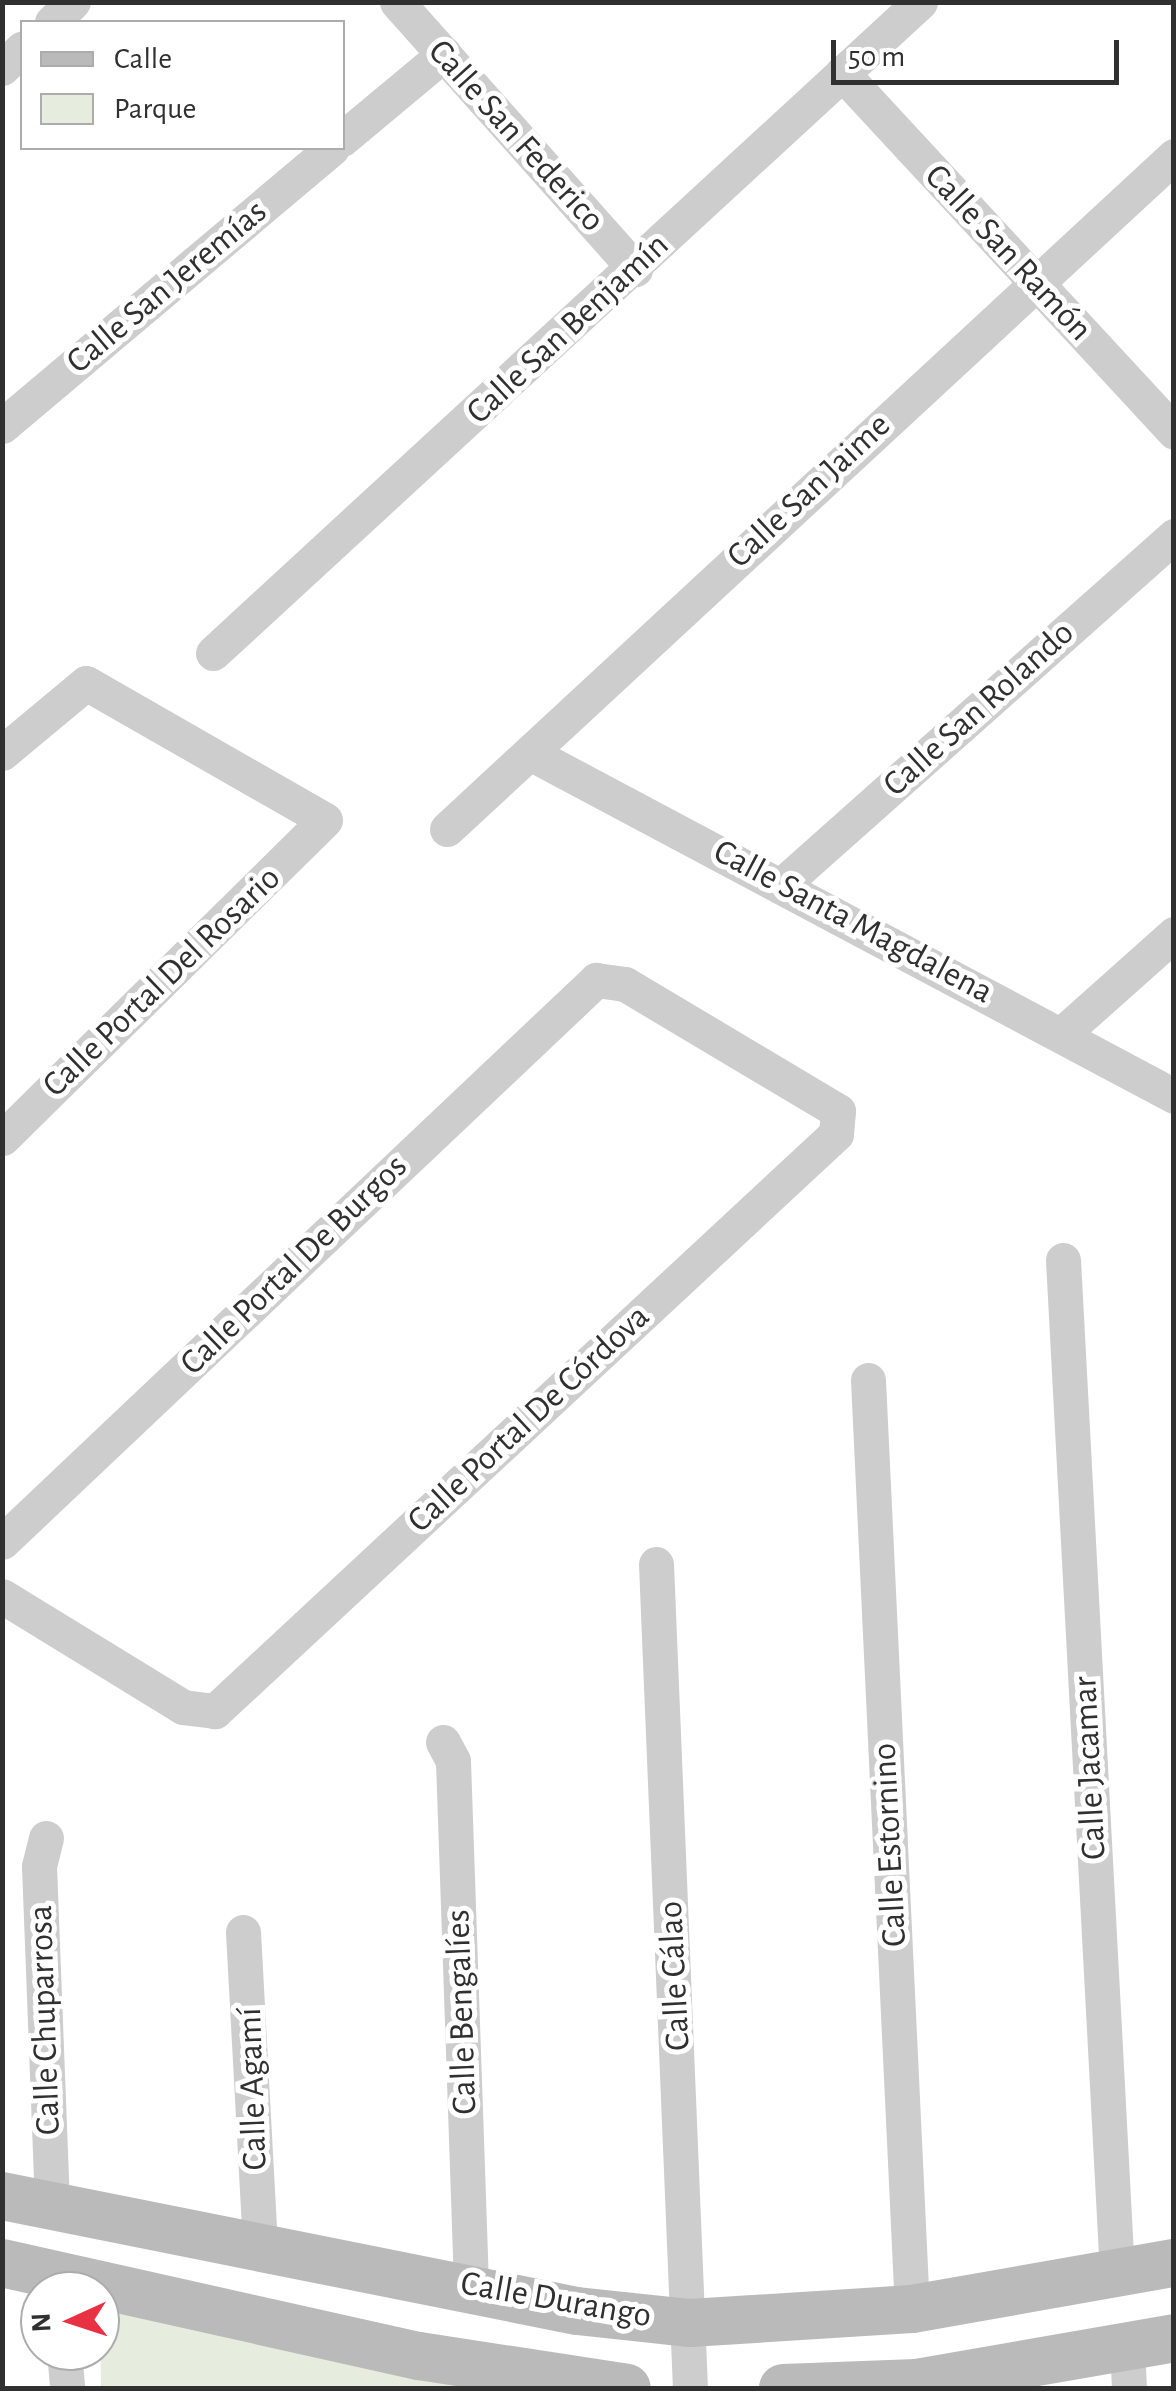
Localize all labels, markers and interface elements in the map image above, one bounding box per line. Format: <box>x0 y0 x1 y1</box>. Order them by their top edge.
legend <box>20 20 345 150</box>
scale bar <box>836 20 1124 82</box>
street label: Calle San Federico <box>419 31 613 241</box>
text: 50 m <box>848 42 905 72</box>
text: Calle <box>114 44 172 74</box>
text: Parque <box>114 94 196 124</box>
street label: Calle San Ramón <box>915 156 1101 350</box>
street label: Calle San Jeremías <box>58 191 276 383</box>
street label: Calle San Benjamín <box>458 225 678 433</box>
street label: Calle San Jaime <box>719 405 899 577</box>
street label: Calle San Rolando <box>875 612 1083 806</box>
street label: Calle Santa Magdalena <box>706 831 1000 1013</box>
street label: Calle Portal Del Rosario <box>34 858 290 1106</box>
street label: Calle Portal De Burgos <box>172 1146 416 1384</box>
street label: Calle Portal De Córdova <box>399 1296 659 1542</box>
street label: Calle Jacamar <box>1064 1675 1116 1861</box>
street label: Calle Estornino <box>864 1742 916 1948</box>
street label: Calle Cálao <box>650 1900 700 2052</box>
street label: Calle Chuparrosa <box>20 1904 70 2136</box>
street label: Calle Bengalíes <box>437 1909 487 2115</box>
street label: Calle Agamí <box>229 2007 277 2171</box>
street label: Calle Durango <box>457 2263 655 2337</box>
north arrow <box>20 2271 120 2371</box>
text: N <box>28 2312 57 2333</box>

